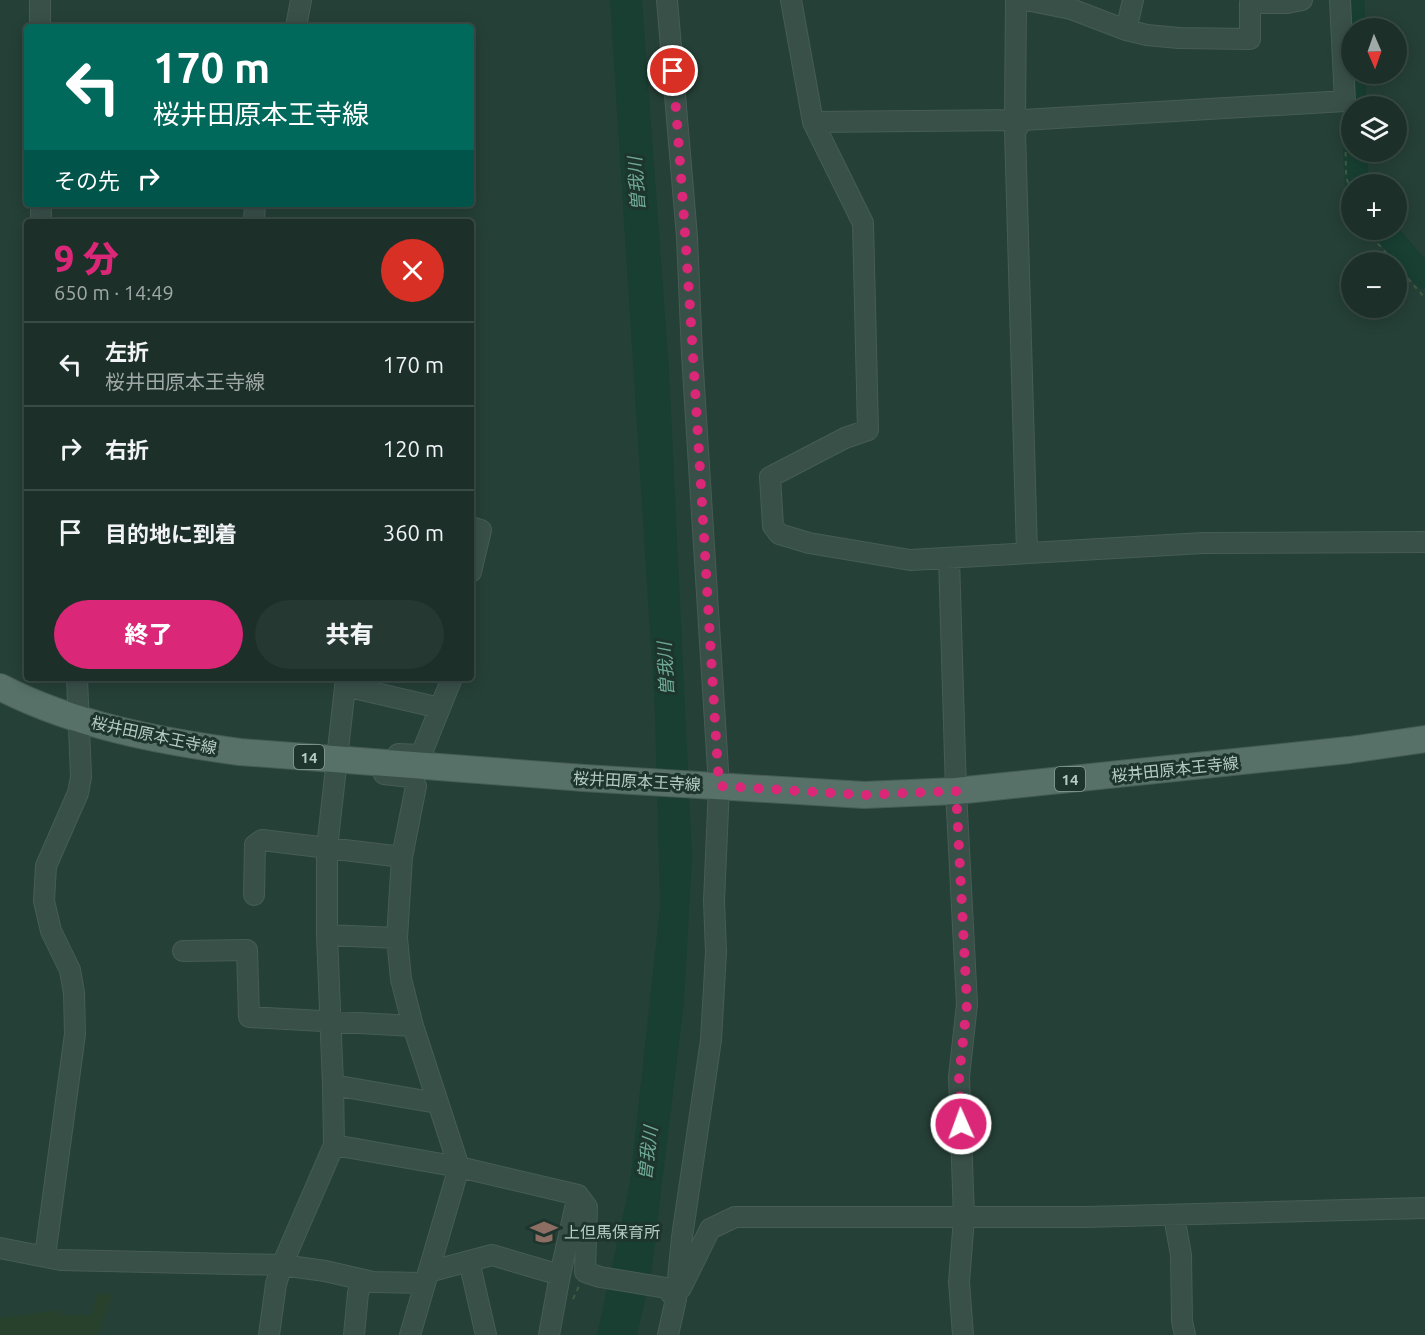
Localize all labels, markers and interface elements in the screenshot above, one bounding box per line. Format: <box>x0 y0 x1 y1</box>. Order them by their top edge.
north arrow <box>1341 18 1407 84</box>
map controls <box>1341 18 1407 318</box>
text: 170 m <box>153 44 270 91</box>
pin <box>647 45 698 96</box>
icon: left <box>54 48 132 126</box>
icon: arrive <box>656 54 689 87</box>
button: layers <box>1341 96 1407 162</box>
text: 桜井田原本王寺線 <box>153 99 369 129</box>
water label: 曽我川 <box>624 154 648 212</box>
icon: right <box>132 162 165 195</box>
text: その先 <box>54 168 120 193</box>
button: + <box>1341 174 1407 240</box>
text: 9 分 <box>54 238 119 279</box>
button: close <box>381 239 444 302</box>
button: − <box>1341 252 1407 318</box>
text: 650 m · 14:49 <box>54 281 174 304</box>
text: 左折 <box>105 339 149 364</box>
icon: left <box>54 348 87 381</box>
text: 170 m <box>383 352 444 377</box>
text: 桜井田原本王寺線 <box>105 370 265 393</box>
icon: right <box>54 432 87 465</box>
text: 120 m <box>383 436 444 461</box>
text: 右折 <box>105 437 149 462</box>
icon: arrive <box>54 516 87 549</box>
text: 360 m <box>383 520 444 545</box>
text: 目的地に到着 <box>105 521 237 546</box>
button: 終了 <box>54 600 243 669</box>
button: 共有 <box>255 600 444 669</box>
water label: 曽我川 <box>653 640 676 696</box>
street label: 桜井田原本王寺線 <box>90 713 218 757</box>
road number: 14 <box>294 745 324 769</box>
street label: 桜井田原本王寺線 <box>1110 753 1240 785</box>
road number: 14 <box>1055 767 1085 791</box>
street label: 桜井田原本王寺線 <box>573 769 701 793</box>
position arrow <box>929 1092 993 1156</box>
water label: 曽我川 <box>634 1123 660 1181</box>
school or university icon: 上但馬保育所 <box>529 1217 559 1247</box>
place label: 上但馬保育所 <box>564 1223 660 1241</box>

